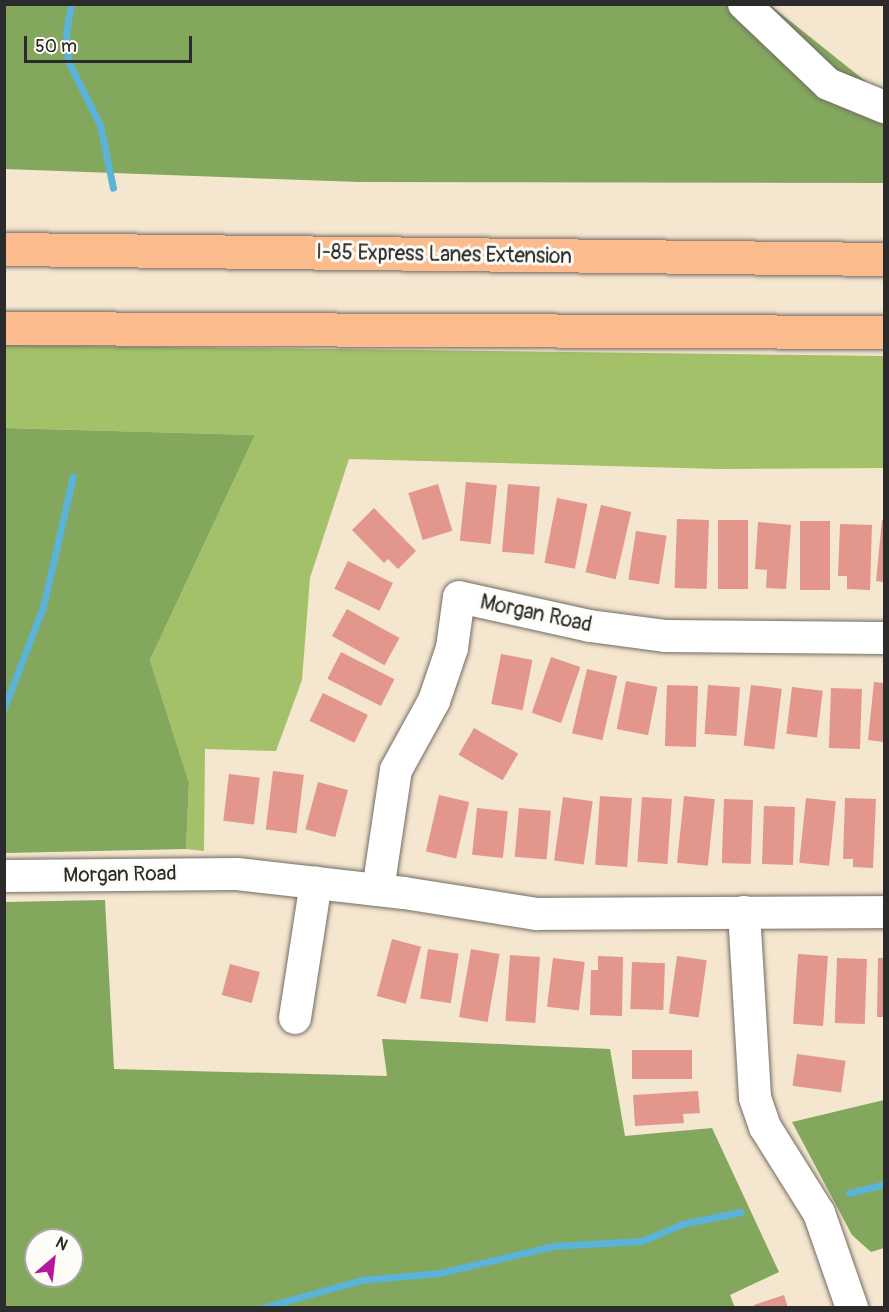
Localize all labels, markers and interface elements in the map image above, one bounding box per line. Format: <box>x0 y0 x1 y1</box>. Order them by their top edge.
scale bar <box>27 24 195 62</box>
text: 50 m <box>35 35 77 58</box>
street label: I-85 Express Lanes Extension <box>316 240 572 270</box>
street label: Morgan Road <box>478 590 594 638</box>
street label: Morgan Road <box>63 861 177 889</box>
north arrow <box>24 1228 84 1288</box>
text: N <box>52 1232 71 1255</box>

